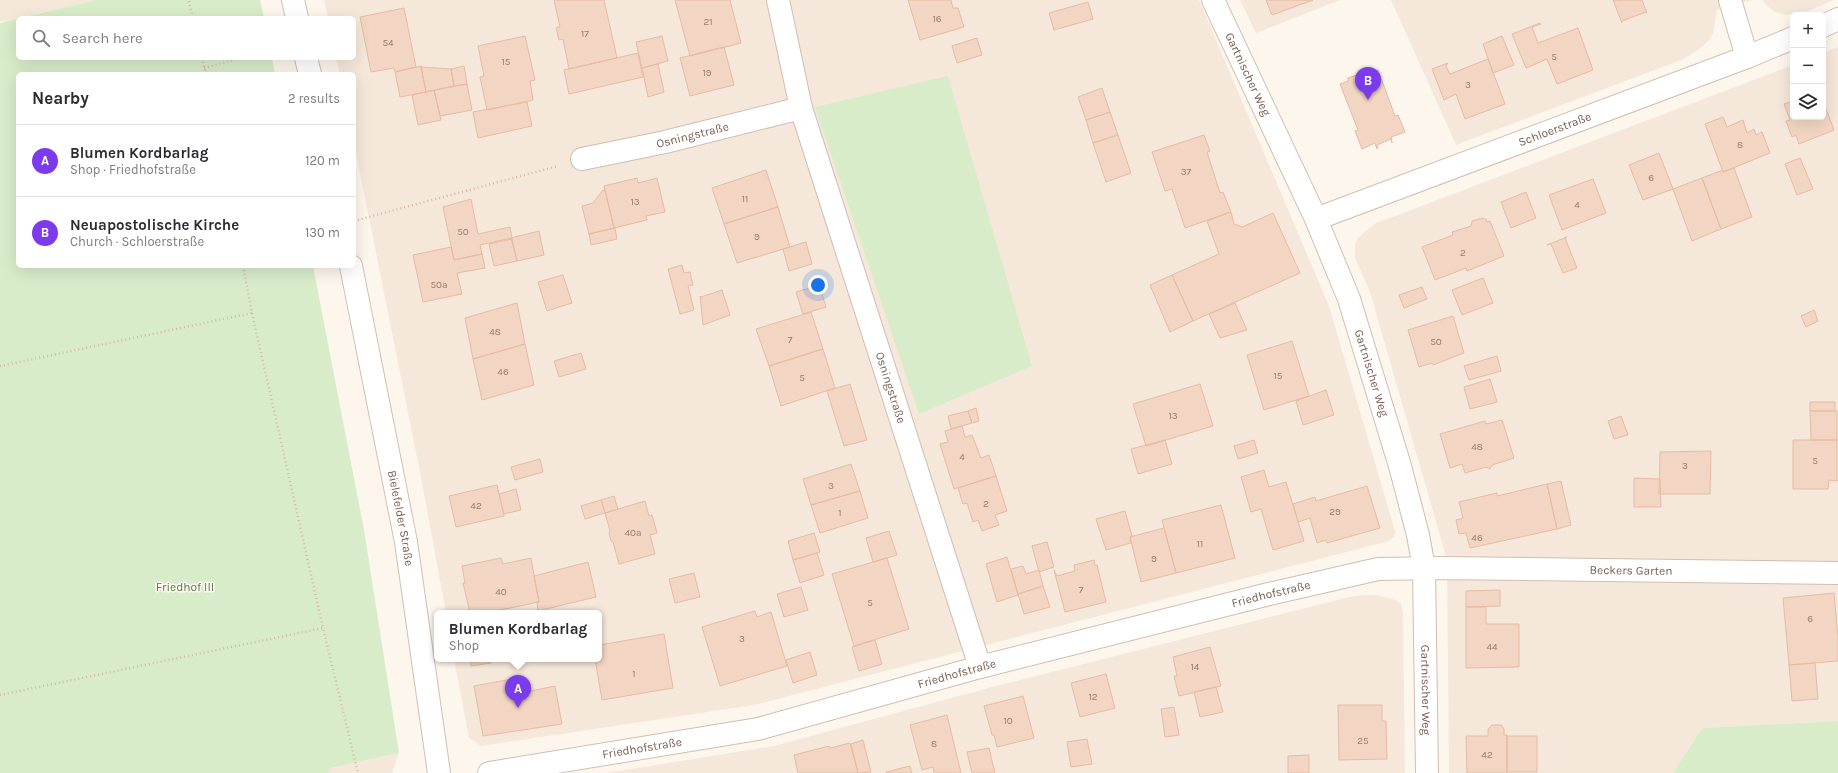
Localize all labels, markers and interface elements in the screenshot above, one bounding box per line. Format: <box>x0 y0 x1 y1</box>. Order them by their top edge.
map controls <box>1790 12 1826 120</box>
button: + <box>1790 12 1826 48</box>
house number: 16 <box>932 13 942 25</box>
search box <box>16 16 356 60</box>
house number: 21 <box>703 16 713 28</box>
icon: search <box>30 27 52 49</box>
house number: 17 <box>581 28 589 40</box>
text: Search here <box>62 29 143 47</box>
street label: Gartnischer Weg <box>1222 30 1274 118</box>
house number: 54 <box>382 37 394 49</box>
button: − <box>1790 48 1826 84</box>
house number: 5 <box>1551 51 1557 63</box>
house number: 15 <box>502 56 511 68</box>
house number: 19 <box>702 67 712 79</box>
pin: B <box>1355 67 1381 100</box>
house number: 3 <box>1465 79 1471 91</box>
button: layers <box>1790 84 1826 120</box>
text: Nearby <box>32 88 89 108</box>
text: 2 results <box>288 91 340 106</box>
street label: Schloerstraße <box>1516 109 1593 149</box>
street label: Osningstraße <box>655 119 730 151</box>
house number: 8 <box>1737 139 1743 151</box>
text: Blumen Kordbarlag <box>70 144 208 162</box>
text: A <box>41 153 49 168</box>
text: 120 m <box>305 153 340 168</box>
text: Shop · Friedhofstraße <box>70 162 196 177</box>
house number: 37 <box>1181 166 1192 178</box>
house number: 6 <box>1648 172 1654 184</box>
house number: 11 <box>742 193 748 205</box>
house number: 13 <box>630 196 640 208</box>
house number: 4 <box>1574 199 1580 211</box>
text: Neuapostolische Kirche <box>70 216 239 234</box>
text: B <box>41 225 49 240</box>
text: 130 m <box>305 225 340 240</box>
house number: 50 <box>457 226 469 238</box>
house number: 9 <box>754 231 760 243</box>
text: Church · Schloerstraße <box>70 234 204 249</box>
house number: 2 <box>1460 247 1466 259</box>
your location <box>808 275 828 295</box>
house number: 50a <box>430 279 448 291</box>
house number: 48 <box>489 326 501 338</box>
street label: Gartnischer Weg <box>1352 328 1392 419</box>
house number: 7 <box>788 334 793 346</box>
house number: 50 <box>1430 336 1442 348</box>
street label: Osningstraße <box>873 350 909 425</box>
house number: 46 <box>497 366 509 378</box>
house number: 15 <box>1274 370 1283 382</box>
house number: 5 <box>799 372 805 384</box>
house number: 13 <box>1168 410 1178 422</box>
house number: 48 <box>1471 441 1483 453</box>
house number: 4 <box>959 451 965 463</box>
house number: 5 <box>1812 455 1818 467</box>
house number: 3 <box>1682 460 1688 472</box>
street label: Bielefelder Straße <box>385 469 416 567</box>
house number: 3 <box>828 480 834 492</box>
house number: 2 <box>983 498 989 510</box>
house number: 42 <box>470 500 482 512</box>
house number: 29 <box>1329 506 1341 518</box>
house number: 1 <box>838 507 842 519</box>
house number: 40a <box>624 527 642 539</box>
house number: 46 <box>1471 532 1483 544</box>
house number: 11 <box>1197 538 1203 550</box>
house number: 9 <box>1151 553 1157 565</box>
street label: Beckers Garten <box>1589 563 1673 578</box>
street label: Friedhofstraße <box>1230 578 1312 610</box>
park label: Friedhof III <box>156 580 214 594</box>
house number: 7 <box>1079 584 1084 596</box>
house number: 40 <box>495 586 507 598</box>
house number: 5 <box>867 597 873 609</box>
popup <box>434 610 602 662</box>
house number: 6 <box>1807 613 1813 625</box>
text: Blumen Kordbarlag <box>449 620 587 638</box>
house number: 3 <box>739 633 745 645</box>
text: Shop <box>449 638 479 653</box>
house number: 44 <box>1486 641 1498 653</box>
street label: Gartnischer Weg <box>1418 645 1433 736</box>
street label: Friedhofstraße <box>916 656 997 691</box>
house number: 14 <box>1191 661 1200 673</box>
house number: 1 <box>632 668 636 680</box>
pin: A <box>505 675 531 708</box>
house number: 12 <box>1088 691 1098 703</box>
house number: 10 <box>1003 715 1013 727</box>
street label: Friedhofstraße <box>601 735 683 761</box>
house number: 25 <box>1357 735 1369 747</box>
house number: 8 <box>931 738 937 750</box>
house number: 42 <box>1481 749 1493 761</box>

